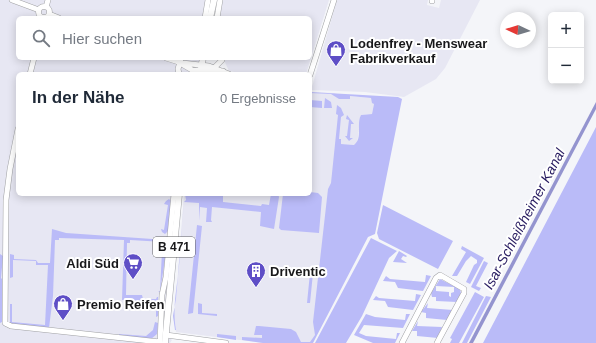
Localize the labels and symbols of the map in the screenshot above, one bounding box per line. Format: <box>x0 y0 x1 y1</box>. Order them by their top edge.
north arrow <box>500 12 536 48</box>
place label: Lodenfrey - Menswear Fabrikverkauf <box>350 36 487 66</box>
shop icon: Lodenfrey - Menswear Fabrikverkauf <box>325 39 347 67</box>
water label: Isar-Schleißheimer Kanal <box>480 145 568 292</box>
road number: B 471 <box>153 237 195 257</box>
supermarket icon: Aldi Süd <box>122 252 144 280</box>
place label: Aldi Süd <box>66 256 119 271</box>
building icon: Driventic <box>245 260 267 288</box>
place label: Driventic <box>270 264 326 279</box>
shop icon: Premio Reifen <box>52 293 74 321</box>
place label: Premio Reifen <box>77 297 164 312</box>

